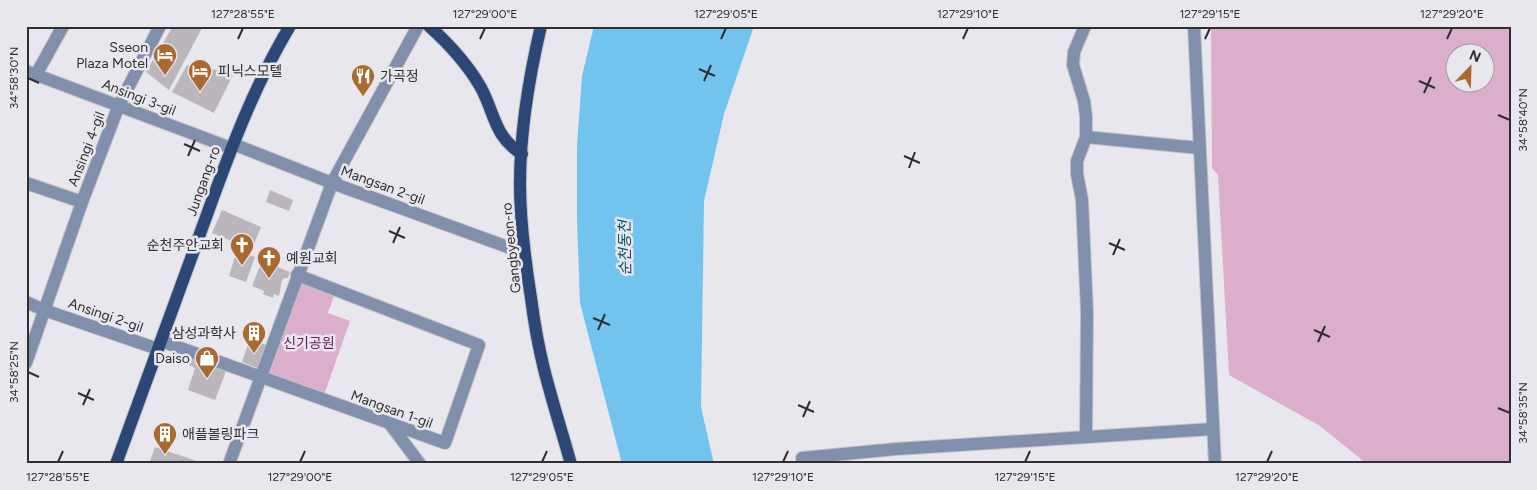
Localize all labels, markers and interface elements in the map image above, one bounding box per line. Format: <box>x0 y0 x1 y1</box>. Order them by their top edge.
text: 127°28'55"E <box>211 7 275 21</box>
text: 127°29'00"E <box>453 7 517 21</box>
text: 127°29'05"E <box>694 7 758 21</box>
text: 127°29'10"E <box>937 7 999 21</box>
text: 127°29'15"E <box>1179 7 1241 21</box>
text: 127°29'20"E <box>1420 7 1484 21</box>
place label: Sseon Plaza Motel <box>76 39 148 72</box>
hotel icon: Sseon Plaza Motel <box>152 42 178 76</box>
north arrow <box>1444 42 1494 92</box>
text: 34°58'30"N <box>7 47 21 109</box>
text: N <box>1467 47 1483 66</box>
hotel icon: 피닉스모텔 <box>187 58 213 92</box>
place label: 피닉스모텔 <box>218 63 282 80</box>
restaurant icon: 가곡정 <box>350 63 376 97</box>
place label: 가곡정 <box>380 68 419 85</box>
street label: Ansingi 3-gil <box>99 76 178 119</box>
text: 34°58'40"N <box>1516 88 1530 152</box>
street label: Ansingi 4-gil <box>64 109 109 189</box>
street label: Jungang-ro <box>183 144 224 218</box>
street label: Mangsan 2-gil <box>338 162 427 209</box>
street label: Gangbyeon-ro <box>498 202 525 294</box>
water label: 순천동천 <box>615 218 634 276</box>
church icon: 순천주안교회 <box>229 232 255 266</box>
place label: 순천주안교회 <box>147 237 224 254</box>
church icon: 예원교회 <box>256 245 282 279</box>
place label: 예원교회 <box>286 250 338 267</box>
street label: Ansingi 2-gil <box>66 295 145 336</box>
building icon: 삼성과학사 <box>241 320 267 354</box>
place label: 삼성과학사 <box>172 325 236 342</box>
park label: 신기공원 <box>283 335 335 352</box>
text: 34°58'25"N <box>7 341 21 403</box>
shop icon: Daiso <box>194 345 220 379</box>
place label: Daiso <box>155 350 190 367</box>
text: 34°58'35"N <box>1516 382 1530 444</box>
street label: Mangsan 1-gil <box>348 387 435 432</box>
building icon: 애플볼링파크 <box>152 421 178 455</box>
place label: 애플볼링파크 <box>182 426 259 443</box>
text: 127°28'55"E <box>26 470 90 484</box>
text: 127°29'00"E <box>268 470 332 484</box>
text: 127°29'05"E <box>510 470 574 484</box>
text: 127°29'10"E <box>752 470 814 484</box>
text: 127°29'15"E <box>994 470 1056 484</box>
text: 127°29'20"E <box>1235 470 1299 484</box>

